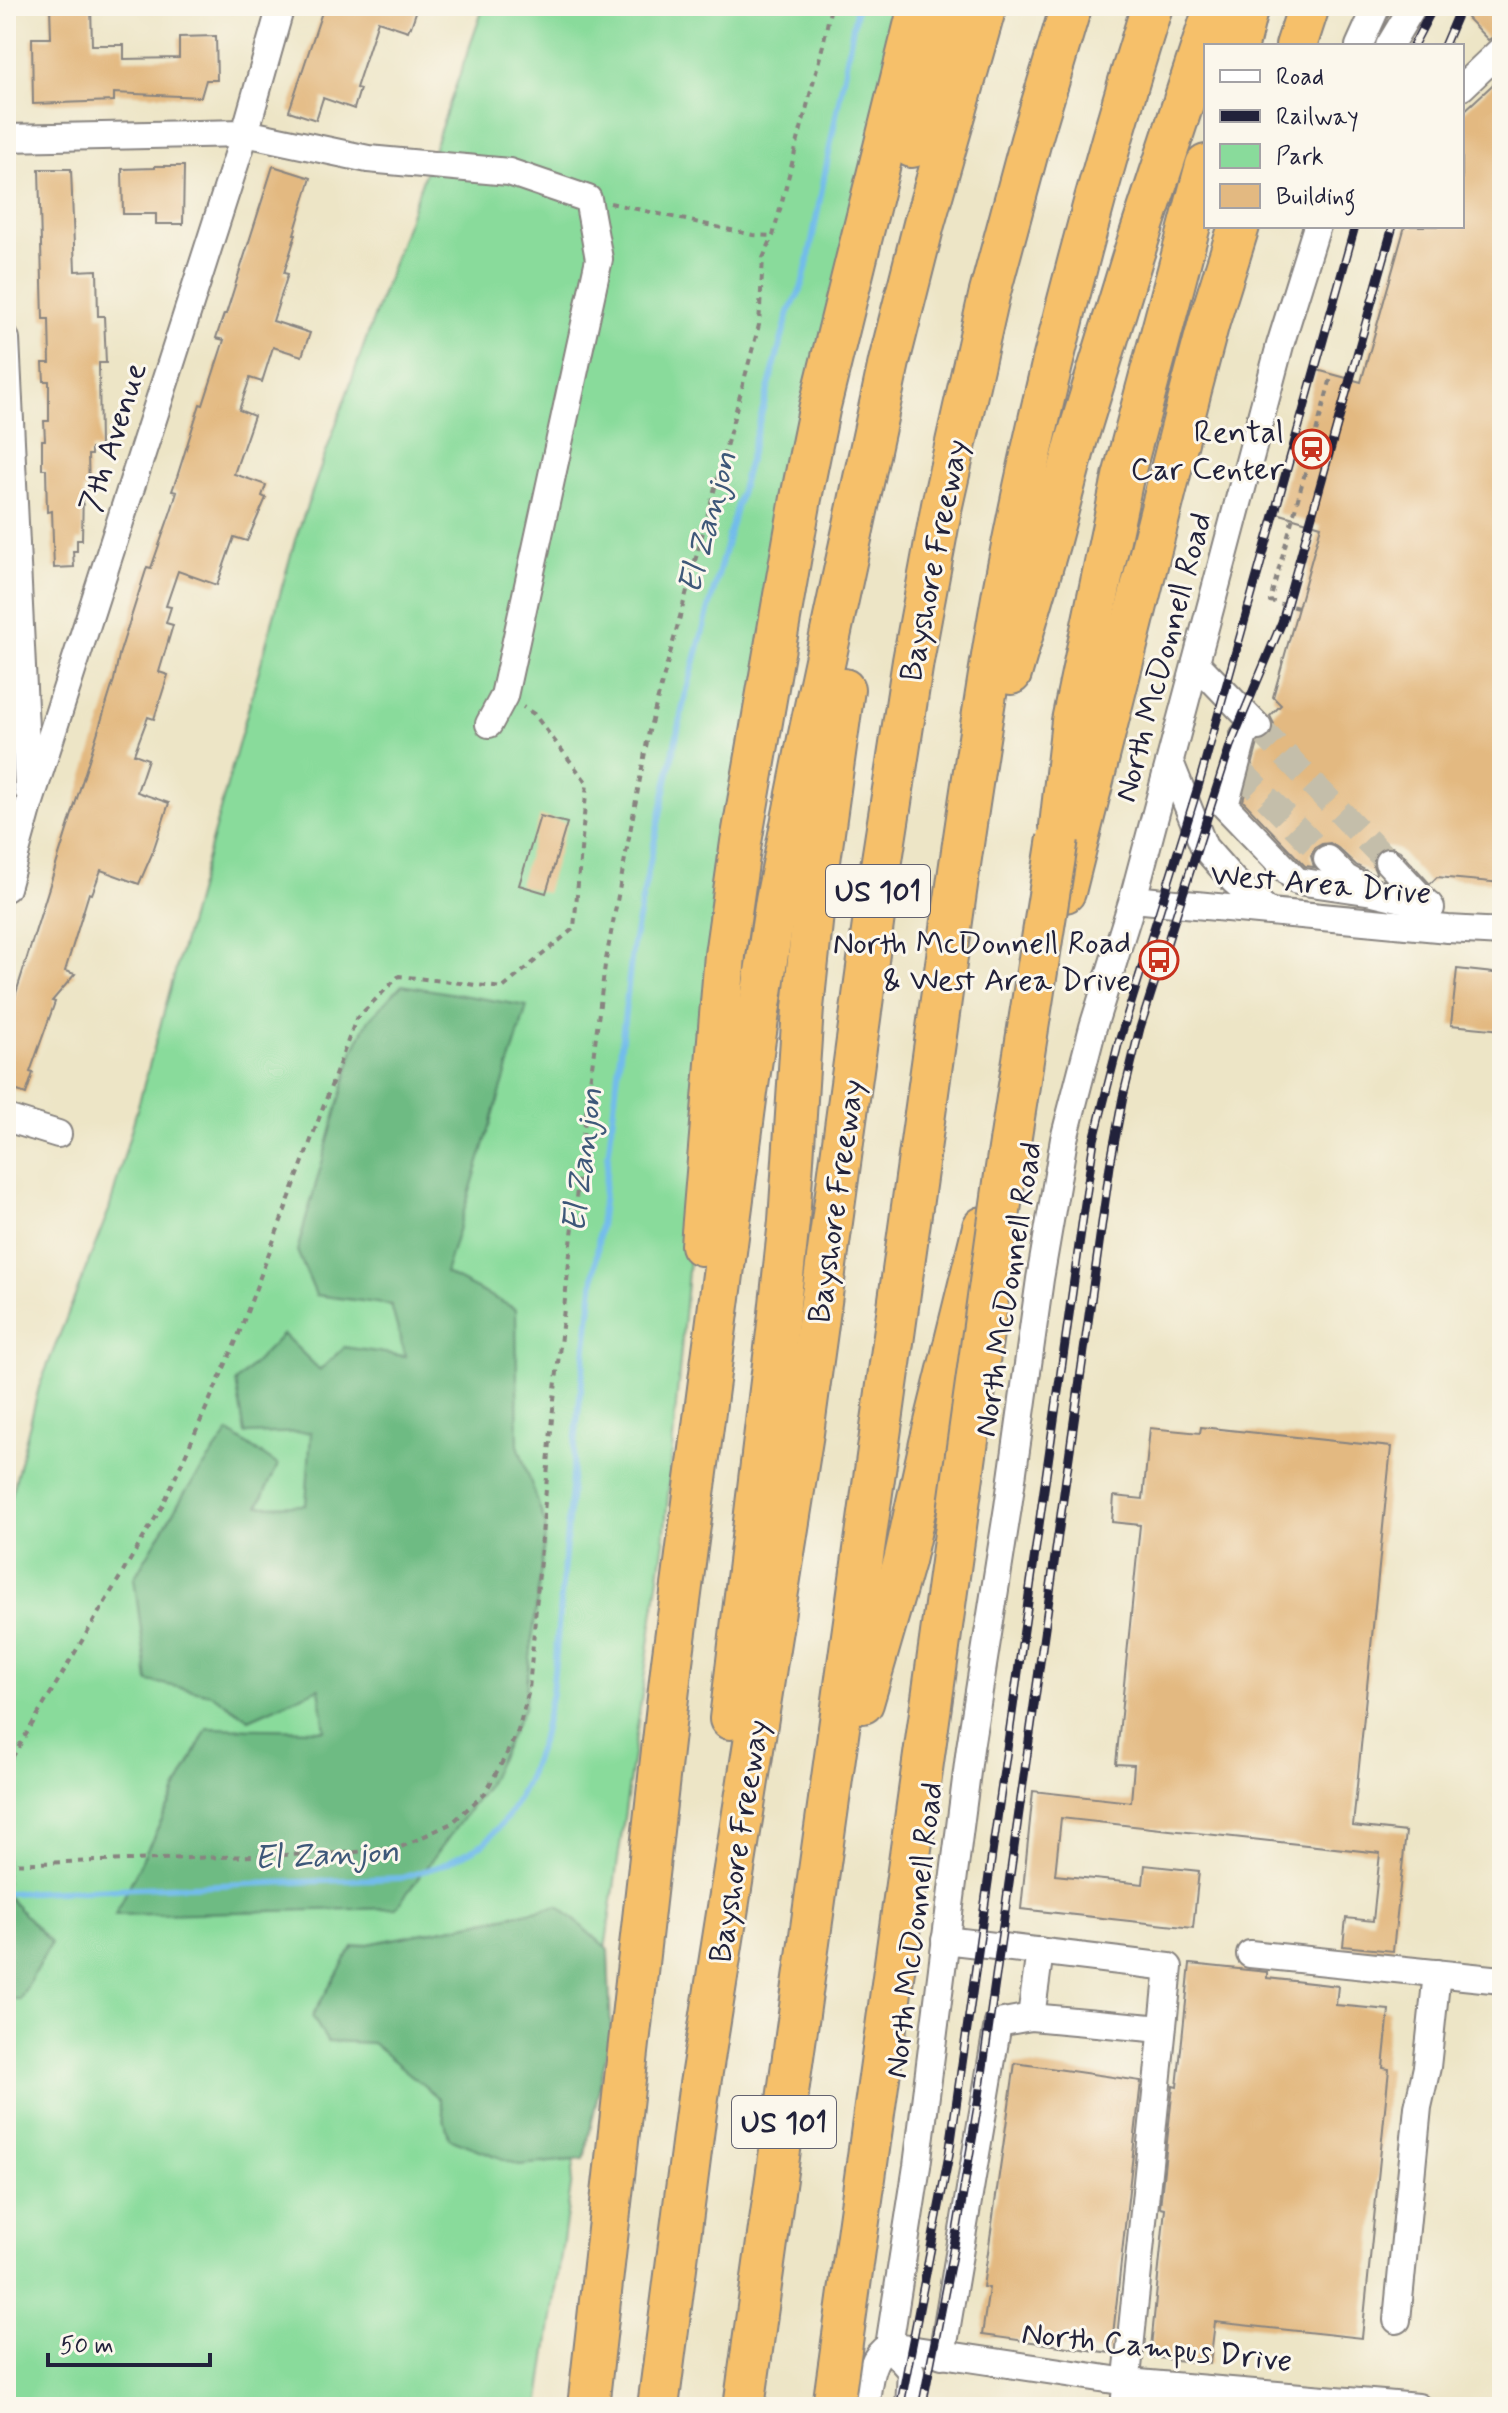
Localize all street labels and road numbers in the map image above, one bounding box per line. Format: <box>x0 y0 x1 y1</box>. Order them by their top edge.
street label: 7th Avenue <box>70 357 158 518</box>
street label: Bayshore Freeway <box>891 436 979 685</box>
street label: North McDonnell Road <box>1105 508 1223 807</box>
street label: West Area Drive <box>1209 854 1433 916</box>
road number: US 101 <box>826 865 930 917</box>
street label: Bayshore Freeway <box>799 1077 875 1326</box>
street label: North McDonnell Road <box>965 1139 1053 1440</box>
street label: Bayshore Freeway <box>700 1717 780 1966</box>
street label: North McDonnell Road <box>876 1780 954 2081</box>
road number: US 101 <box>732 2096 836 2148</box>
street label: North Campus Drive <box>1019 2313 1294 2383</box>

